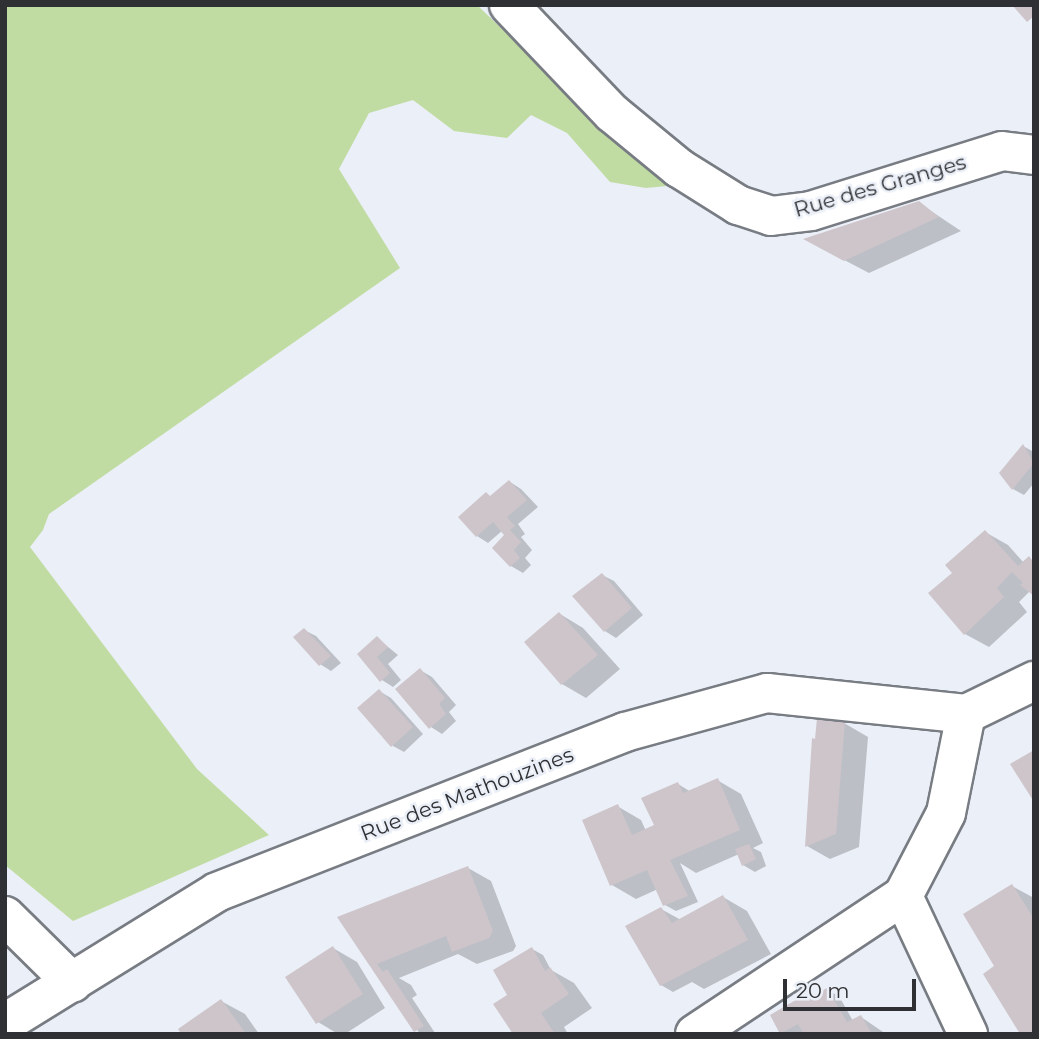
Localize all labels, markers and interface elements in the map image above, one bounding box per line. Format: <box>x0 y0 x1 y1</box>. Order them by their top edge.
street label: Rue des Granges <box>791 149 969 223</box>
street label: Rue des Mathouzines <box>357 742 577 846</box>
scale bar <box>787 965 920 1009</box>
text: 20 m <box>796 978 850 1003</box>

